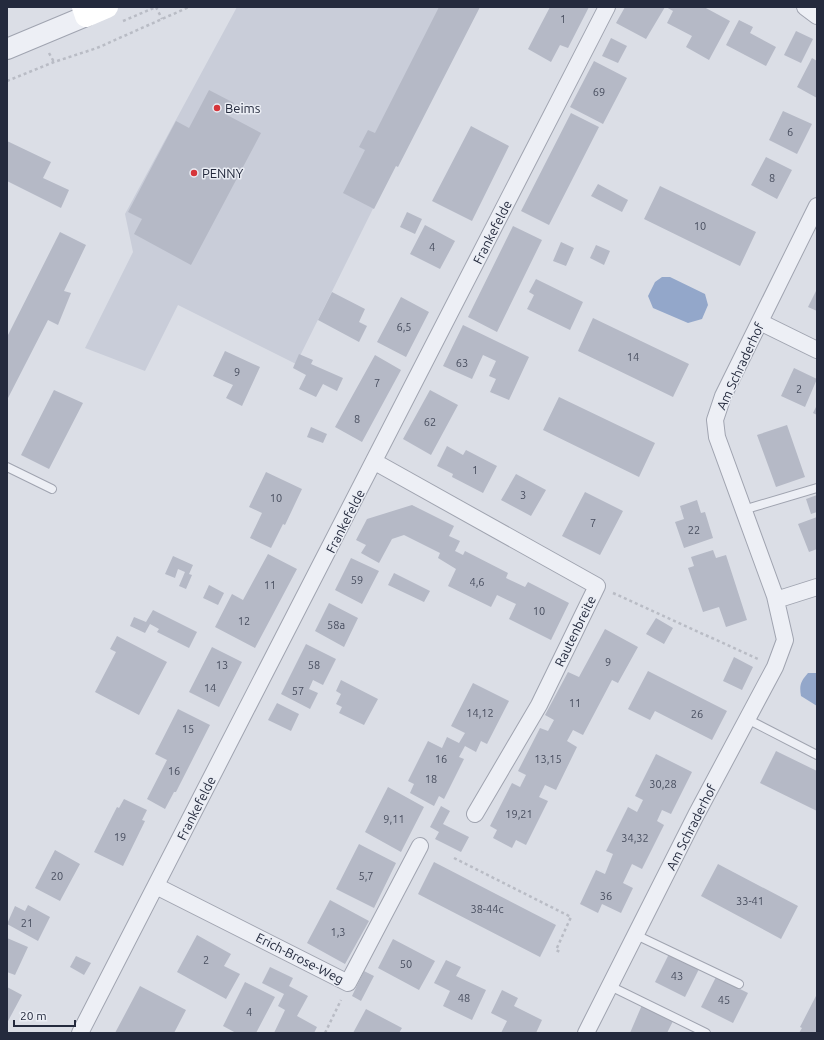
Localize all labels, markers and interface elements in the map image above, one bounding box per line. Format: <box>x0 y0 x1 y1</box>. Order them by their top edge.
house number: 1 <box>560 13 566 25</box>
house number: 69 <box>593 86 605 98</box>
place label: Beims <box>225 101 261 115</box>
marker: Beims <box>212 103 222 113</box>
house number: 6 <box>787 126 793 138</box>
place label: PENNY <box>202 166 244 180</box>
marker: PENNY <box>189 168 199 178</box>
house number: 8 <box>769 172 775 184</box>
street label: Frankefelde <box>470 198 514 266</box>
house number: 10 <box>694 220 706 232</box>
house number: 4 <box>429 241 435 253</box>
street label: Am Schraderhof <box>714 320 766 412</box>
house number: 6,5 <box>396 321 412 333</box>
house number: 14 <box>627 351 639 363</box>
house number: 63 <box>456 357 468 369</box>
house number: 9 <box>234 366 240 378</box>
house number: 7 <box>374 377 380 389</box>
house number: 2 <box>796 383 802 395</box>
house number: 8 <box>354 413 360 425</box>
house number: 62 <box>424 416 436 428</box>
house number: 1 <box>472 464 478 476</box>
street label: Frankefelde <box>323 487 367 555</box>
house number: 3 <box>520 489 526 501</box>
house number: 10 <box>270 492 282 504</box>
house number: 7 <box>590 517 596 529</box>
house number: 22 <box>688 524 700 536</box>
house number: 59 <box>351 574 363 586</box>
house number: 4,6 <box>469 576 485 588</box>
house number: 11 <box>264 579 276 591</box>
street label: Rautenbreite <box>552 593 598 669</box>
house number: 10 <box>533 605 545 617</box>
house number: 12 <box>238 615 250 627</box>
house number: 58a <box>327 619 345 631</box>
house number: 9 <box>605 656 611 668</box>
house number: 13 <box>216 659 228 671</box>
house number: 58 <box>308 659 320 671</box>
house number: 14 <box>204 682 216 694</box>
house number: 57 <box>292 685 304 697</box>
house number: 11 <box>569 697 581 709</box>
house number: 14,12 <box>466 707 494 719</box>
house number: 26 <box>691 708 703 720</box>
house number: 15 <box>182 723 194 735</box>
house number: 16 <box>435 753 447 765</box>
house number: 13,15 <box>534 753 562 765</box>
house number: 16 <box>168 765 180 777</box>
house number: 18 <box>425 773 437 785</box>
street label: Frankefelde <box>174 774 218 842</box>
house number: 30,28 <box>649 778 677 790</box>
street label: Am Schraderhof <box>663 782 719 872</box>
house number: 19,21 <box>505 808 533 820</box>
house number: 9,11 <box>383 813 405 825</box>
house number: 19 <box>114 831 126 843</box>
house number: 34,32 <box>621 832 649 844</box>
house number: 20 <box>51 870 63 882</box>
house number: 5,7 <box>358 870 374 882</box>
house number: 36 <box>600 890 612 902</box>
house number: 33-41 <box>736 895 764 907</box>
house number: 38-44c <box>470 903 504 915</box>
house number: 21 <box>21 917 33 929</box>
house number: 1,3 <box>330 926 346 938</box>
street label: Erich-Brose-Weg <box>254 930 346 986</box>
house number: 2 <box>203 954 209 966</box>
house number: 50 <box>400 958 412 970</box>
house number: 43 <box>671 970 683 982</box>
house number: 48 <box>458 992 470 1004</box>
house number: 45 <box>718 994 730 1006</box>
scale bar <box>14 1002 75 1028</box>
house number: 4 <box>246 1006 252 1018</box>
text: 20 m <box>20 1009 47 1022</box>

